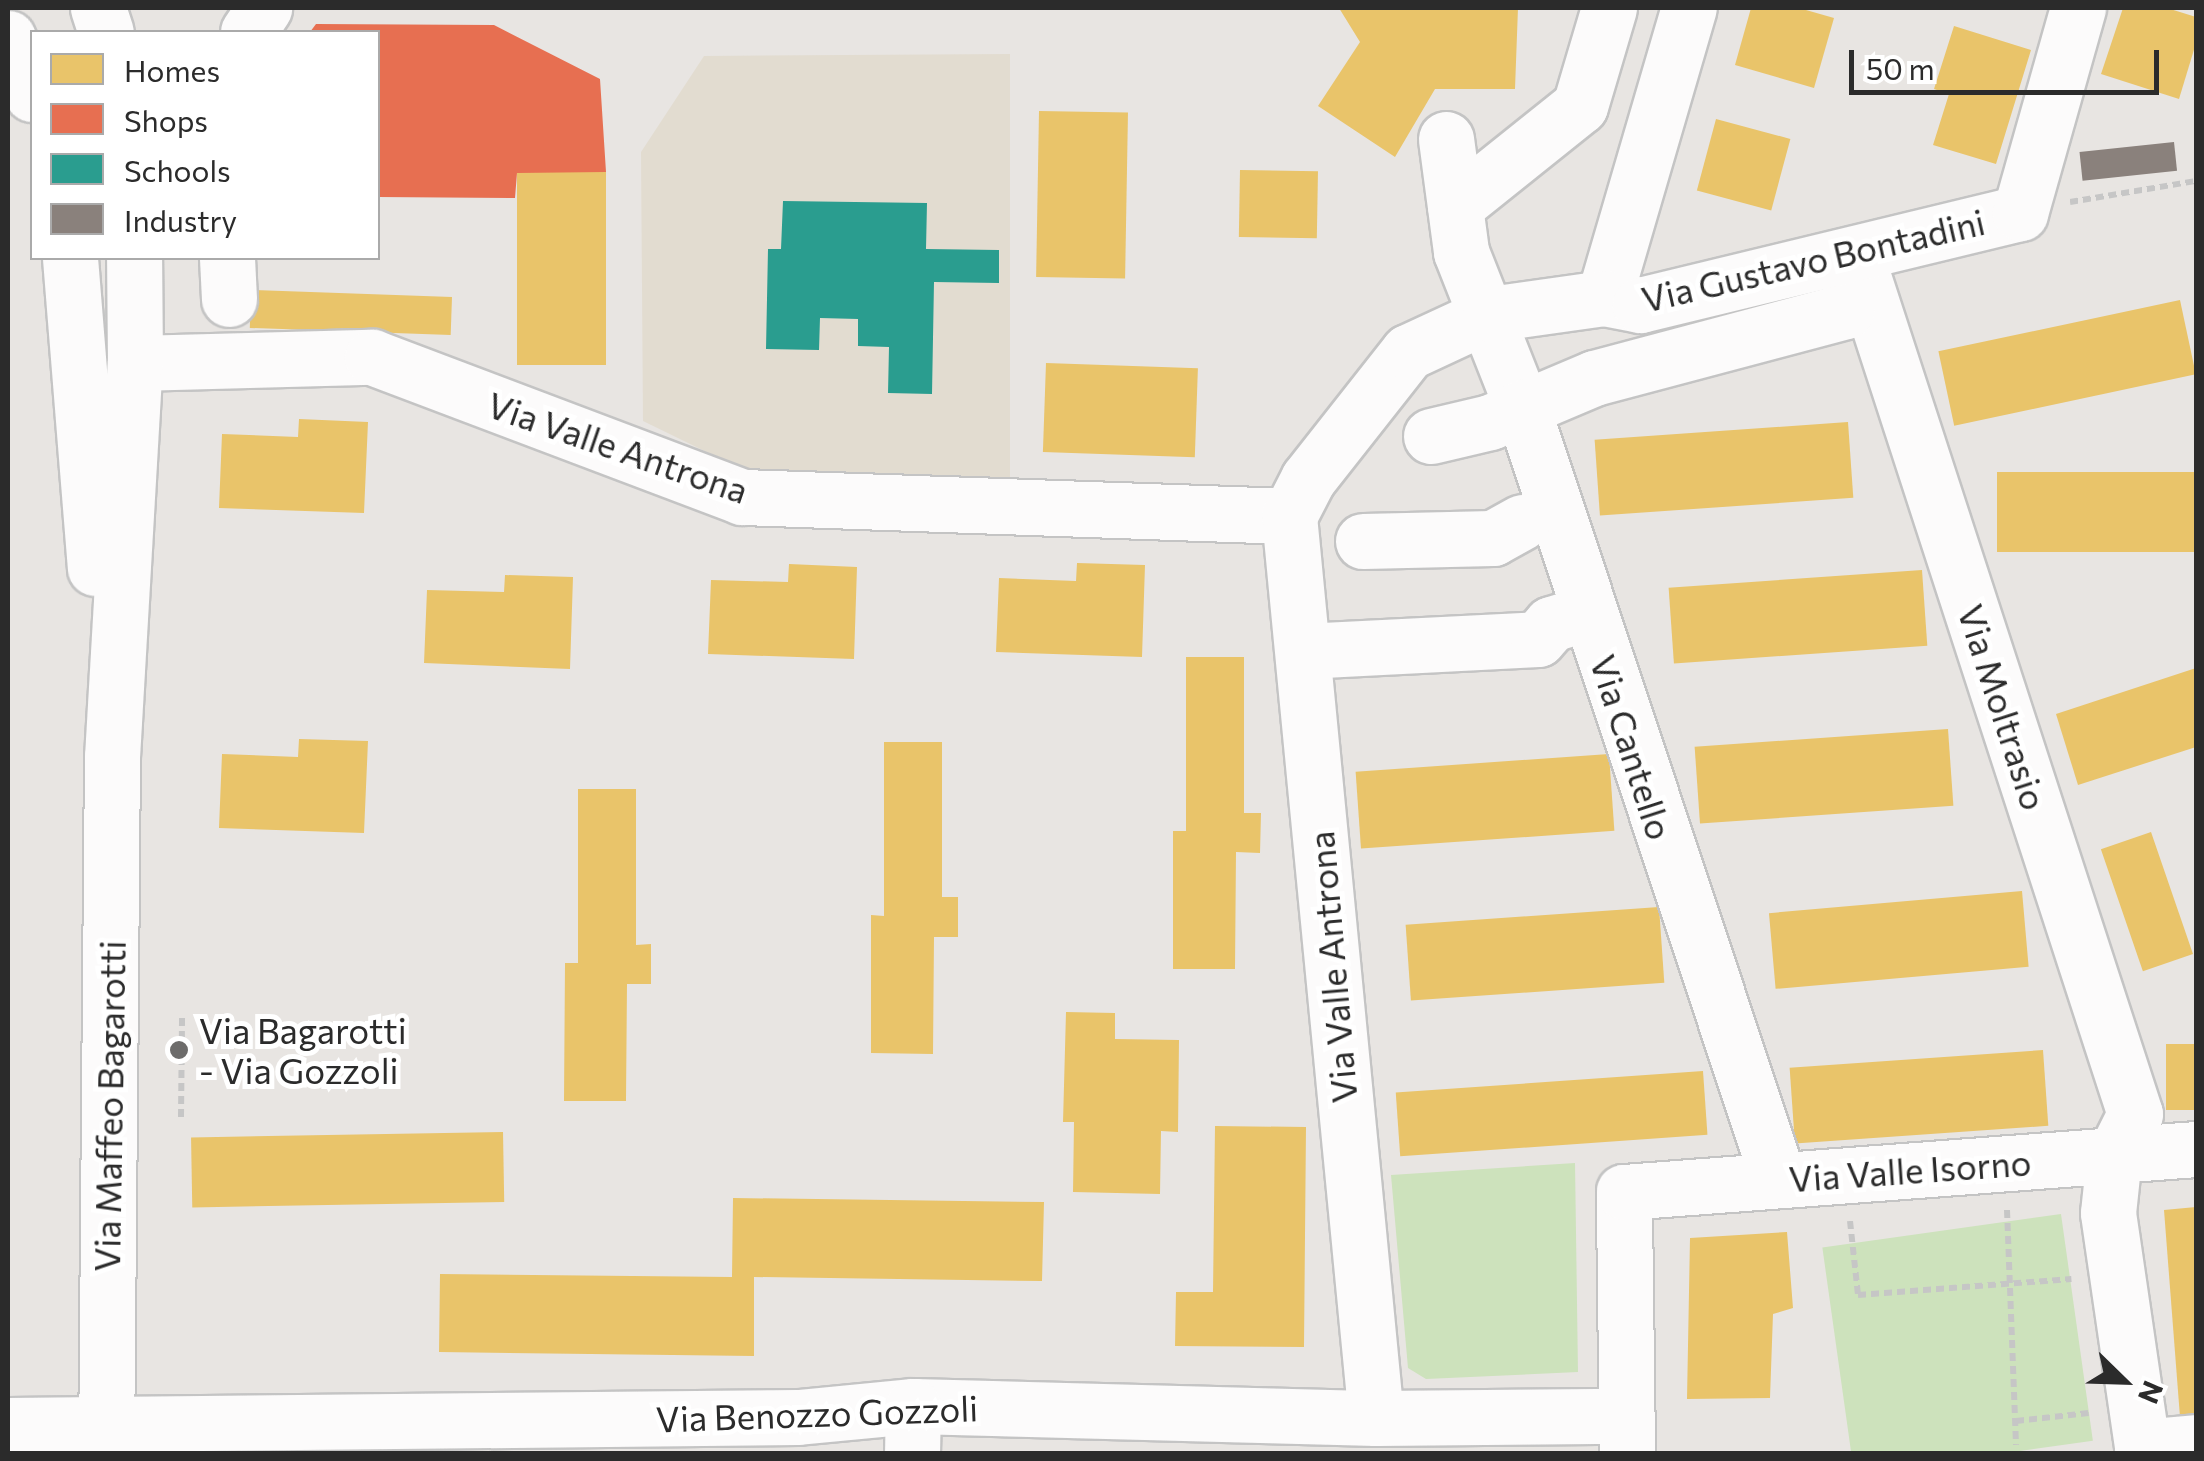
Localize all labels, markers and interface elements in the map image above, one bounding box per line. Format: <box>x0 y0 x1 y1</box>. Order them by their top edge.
legend <box>30 30 380 260</box>
scale bar <box>1854 30 2164 92</box>
text: 50 m <box>1866 49 1935 86</box>
text: Homes <box>124 51 220 88</box>
text: Shops <box>124 101 208 138</box>
text: Schools <box>124 151 231 188</box>
street label: Via Gustavo Bontadini <box>1637 200 1989 320</box>
text: Industry <box>124 201 237 238</box>
street label: Via Valle Antrona <box>482 383 754 511</box>
street label: Via Moltrasio <box>1950 599 2056 815</box>
street label: Via Cantello <box>1582 649 1682 845</box>
street label: Via Valle Antrona <box>1299 829 1365 1105</box>
street label: Via Maffeo Bagarotti <box>85 940 133 1272</box>
place label: Via Bagarotti - Via Gozzoli <box>199 1009 407 1091</box>
marker: Via Bagarotti - Via Gozzoli <box>168 1039 190 1061</box>
street label: Via Valle Isorno <box>1787 1141 2033 1199</box>
north arrow <box>2074 1331 2174 1431</box>
text: N <box>2132 1376 2171 1409</box>
street label: Via Benozzo Gozzoli <box>655 1386 979 1440</box>

